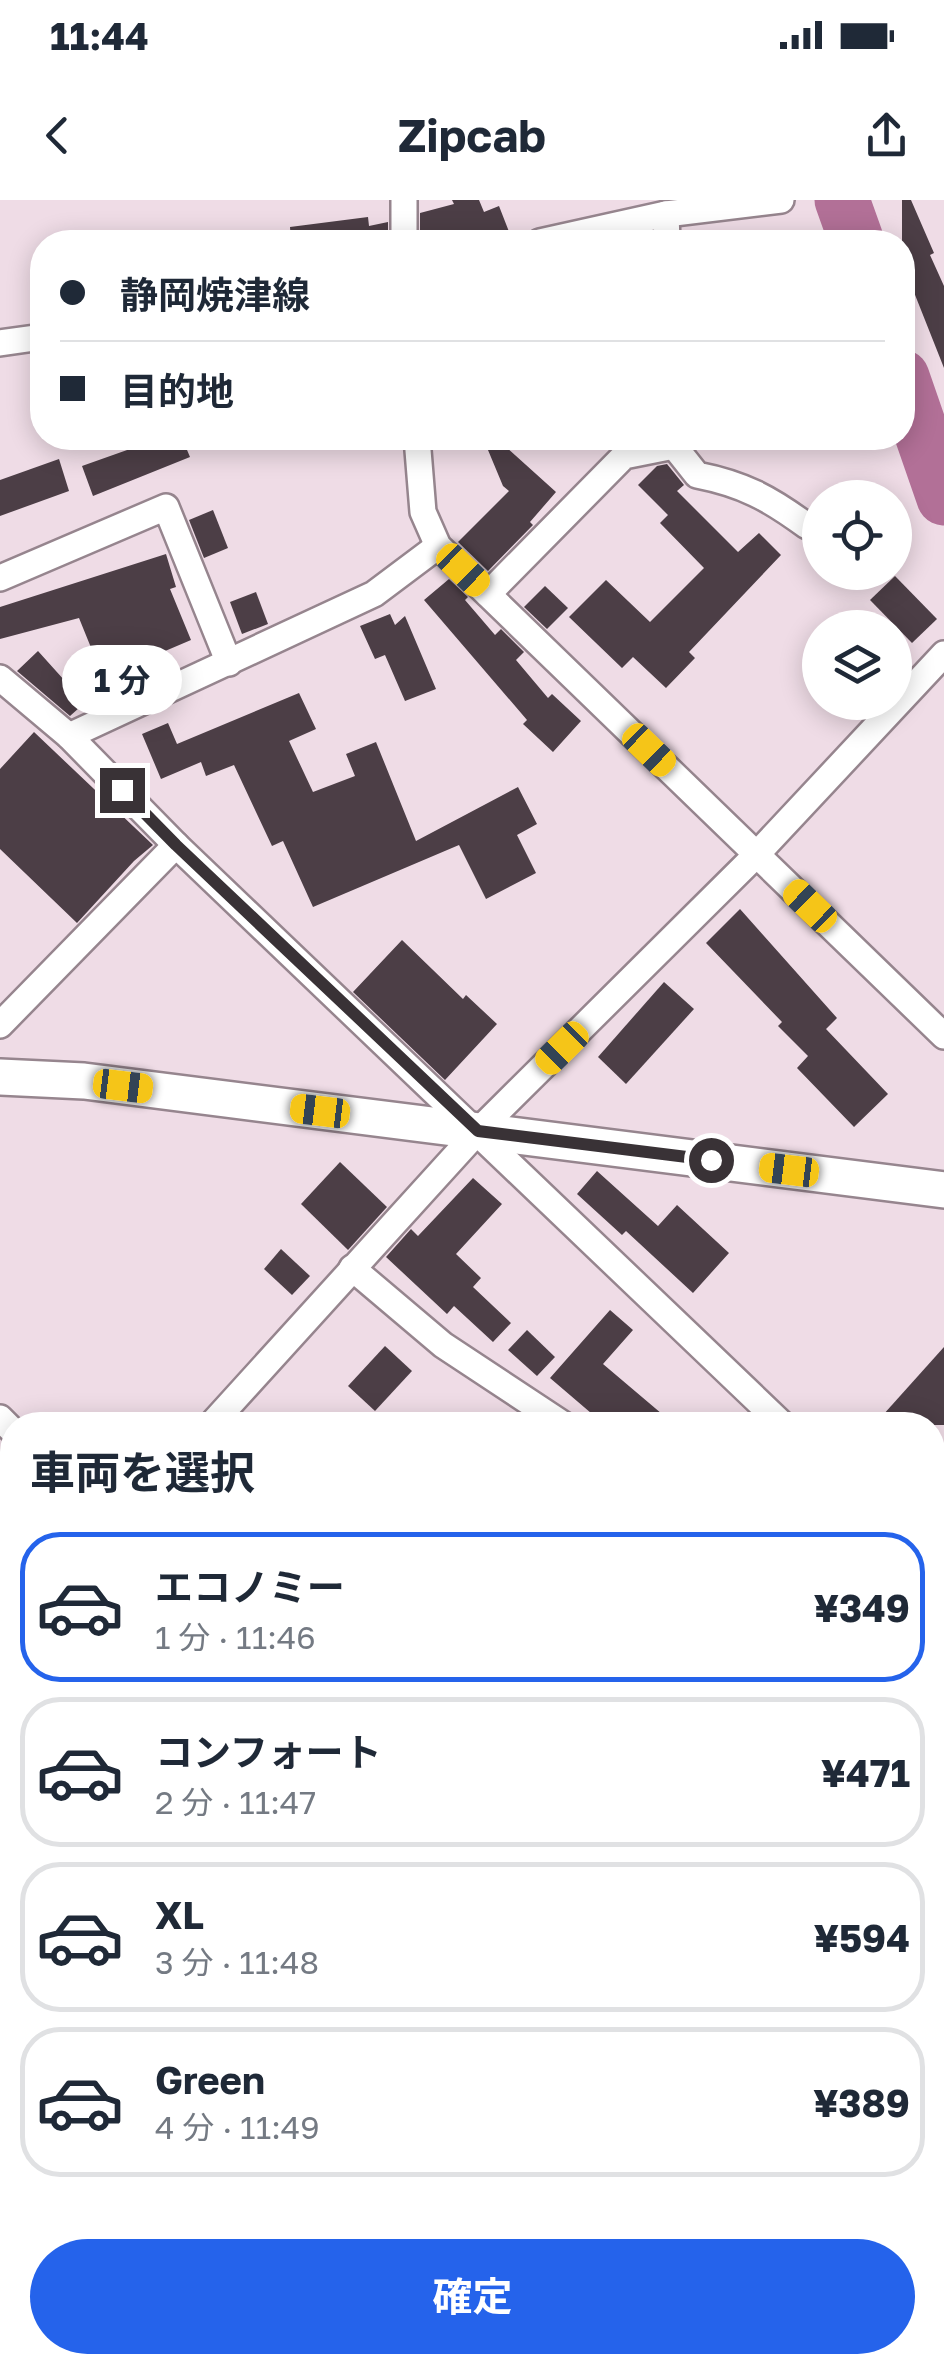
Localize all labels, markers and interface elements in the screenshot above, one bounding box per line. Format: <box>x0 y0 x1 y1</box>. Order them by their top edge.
text: 11:44 <box>50 13 149 58</box>
icon: back <box>30 108 85 163</box>
text: Zipcab <box>398 108 546 162</box>
icon: share <box>859 108 914 163</box>
text: 静岡焼津線 <box>120 272 310 317</box>
text: 目的地 <box>120 368 234 413</box>
map controls <box>802 480 912 720</box>
button: locate <box>802 480 912 590</box>
car <box>431 538 495 602</box>
button: layers <box>802 610 912 720</box>
callout: 1 分 <box>62 645 182 715</box>
text: 1 分 <box>94 661 150 699</box>
car <box>617 718 681 782</box>
route end <box>100 768 145 813</box>
car <box>778 874 842 938</box>
car <box>530 1016 594 1080</box>
car <box>91 1067 155 1105</box>
car <box>288 1092 352 1130</box>
route start <box>689 1138 734 1183</box>
car <box>757 1151 821 1189</box>
text: 車両を選択 <box>30 1445 255 1499</box>
icon: car <box>35 1562 125 1652</box>
text: エコノミー <box>155 1564 345 1609</box>
text: ¥349 <box>814 1585 910 1630</box>
text: 1 分 · 11:46 <box>155 1618 316 1656</box>
icon: car <box>35 1727 125 1817</box>
text: コンフォート <box>155 1729 382 1774</box>
text: ¥471 <box>821 1750 910 1795</box>
text: 2 分 · 11:47 <box>155 1783 316 1821</box>
icon: car <box>35 1892 125 1982</box>
text: XL <box>155 1892 204 1937</box>
text: ¥594 <box>814 1915 910 1960</box>
text: 3 分 · 11:48 <box>155 1943 319 1981</box>
icon: car <box>35 2057 125 2147</box>
text: Green <box>155 2057 265 2102</box>
text: ¥389 <box>813 2080 910 2125</box>
text: 4 分 · 11:49 <box>155 2108 320 2146</box>
button: 確定 <box>30 2239 915 2354</box>

